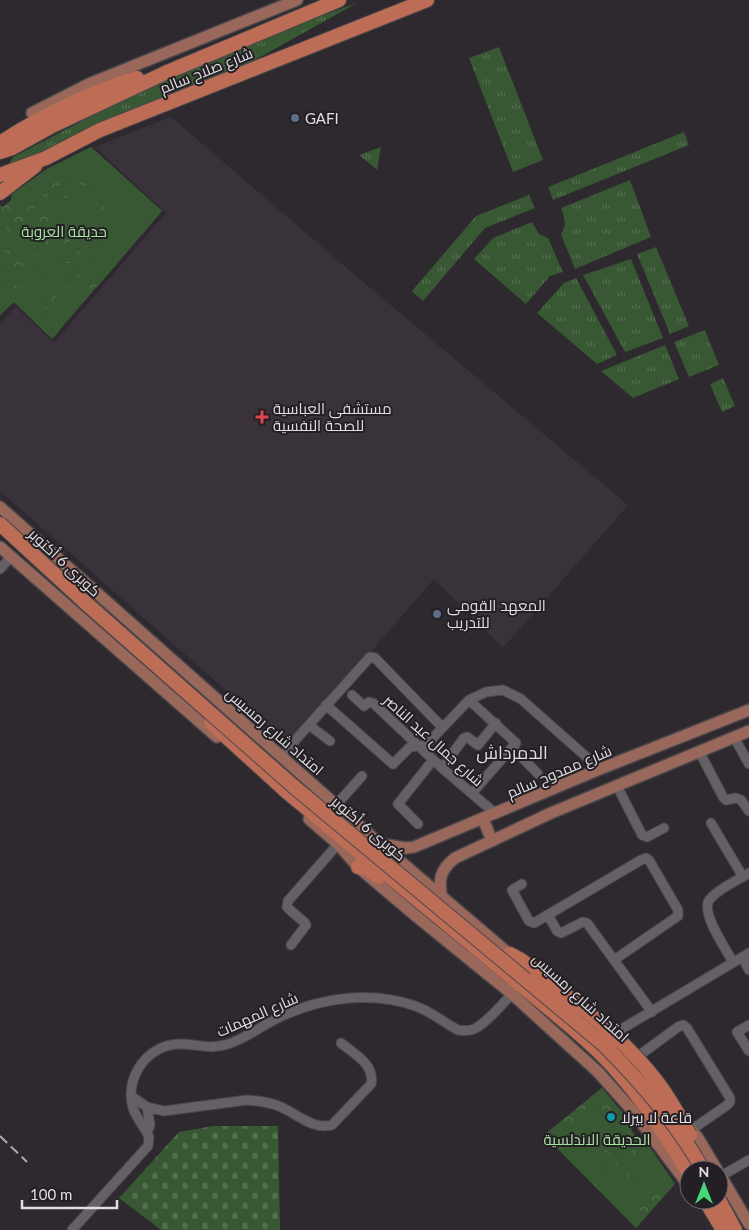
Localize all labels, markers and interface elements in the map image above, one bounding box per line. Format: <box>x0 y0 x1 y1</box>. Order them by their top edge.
street label: شارع صلاح سالم <box>157 43 256 100</box>
place label: GAFI <box>305 109 339 127</box>
marker: GAFI <box>289 112 301 124</box>
park label: حديقة العروبة <box>21 222 107 241</box>
place label: مستشفى العباسية للصحة النفسية <box>273 399 392 434</box>
marker: مستشفى العباسية للصحة النفسية <box>255 410 269 424</box>
street label: كوبرى 6 أكتوبر <box>23 524 105 601</box>
place label: المعهد القومى للتدريب <box>447 596 546 632</box>
marker: المعهد القومى للتدريب <box>431 608 443 620</box>
street label: امتداد شارع رمسيس <box>220 684 328 781</box>
street label: شارع جمال عبد الناصر <box>378 690 488 792</box>
district label: الدمرداش <box>476 741 548 764</box>
street label: شارع ممدوح سالم <box>504 741 615 804</box>
street label: كوبرى 6 أكتوبر <box>326 791 410 866</box>
street label: امتداد شارع رمسيس <box>527 949 633 1047</box>
street label: شارع المهمات <box>213 988 302 1043</box>
place label: قاعة لا بيرلا <box>621 1108 692 1127</box>
marker: قاعة لا بيرلا <box>605 1111 617 1123</box>
park label: الحديقة الاندلسية <box>543 1130 651 1148</box>
north arrow <box>679 1160 729 1210</box>
text: N <box>699 1163 709 1180</box>
scale bar <box>22 1178 118 1210</box>
text: 100 m <box>30 1185 72 1203</box>

